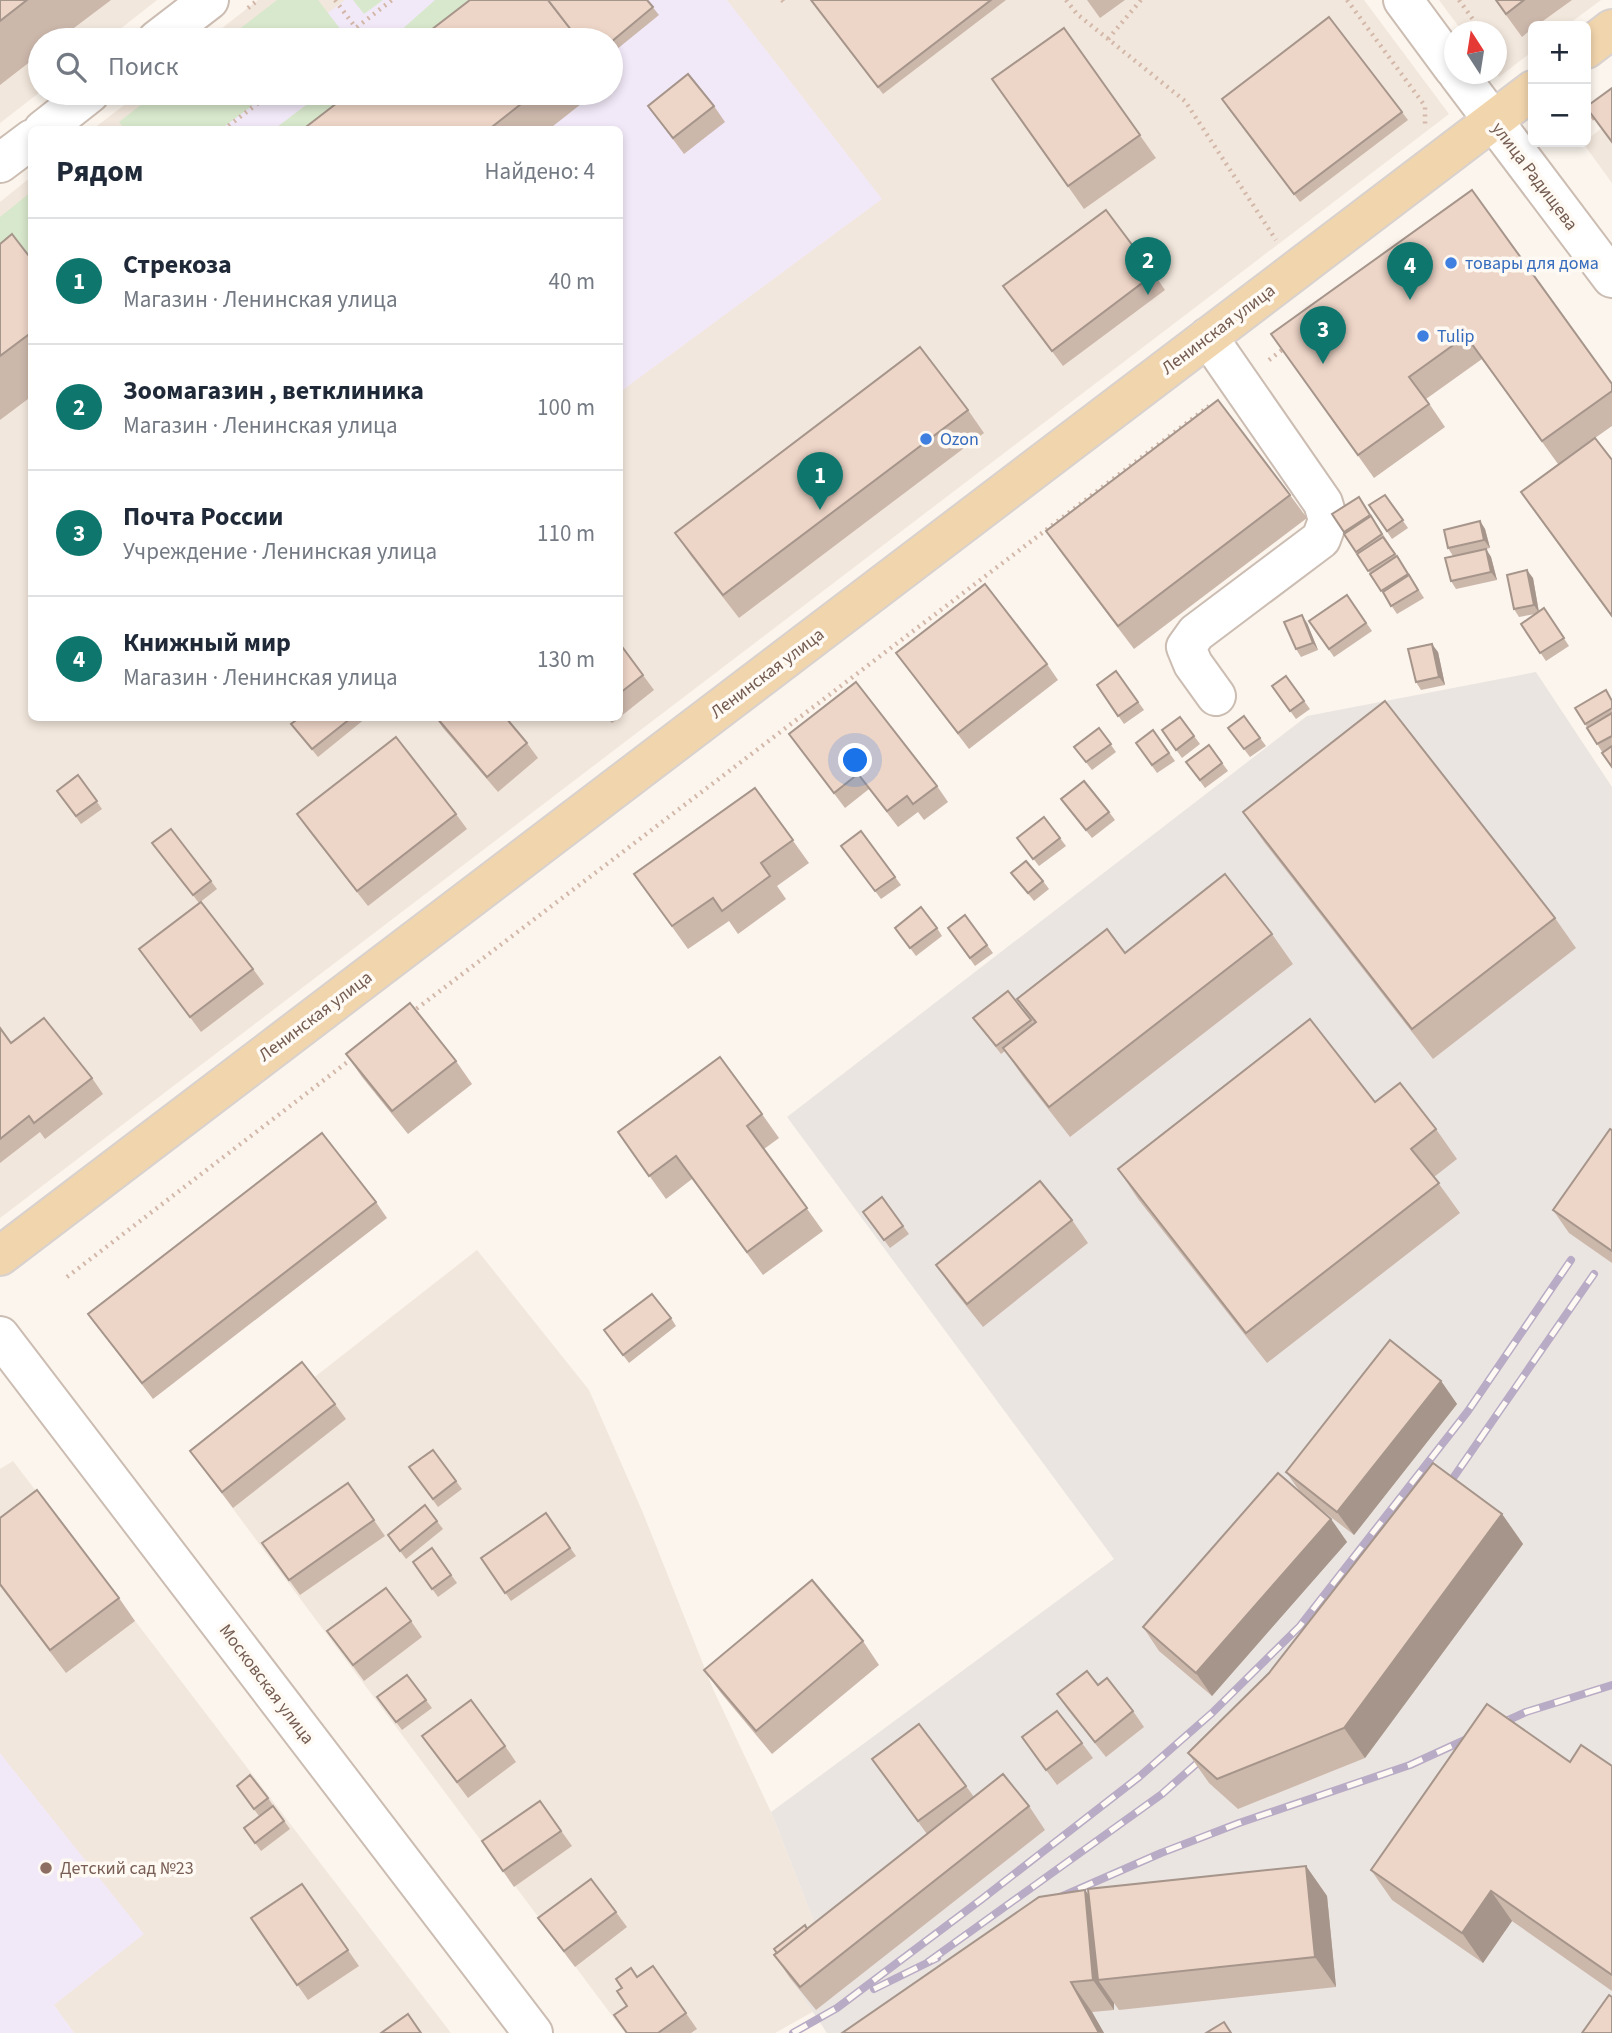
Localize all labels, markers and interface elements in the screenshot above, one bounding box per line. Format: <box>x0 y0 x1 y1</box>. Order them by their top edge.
north arrow <box>1444 21 1507 84</box>
map controls <box>1528 21 1591 147</box>
button: + <box>1528 21 1591 84</box>
search box <box>28 28 623 105</box>
icon: search <box>52 48 90 86</box>
text: Поиск <box>108 48 178 85</box>
button: − <box>1528 84 1591 147</box>
street label: улица Радищева <box>1486 117 1584 236</box>
text: Рядом <box>56 150 144 193</box>
text: Найдено: 4 <box>485 155 595 188</box>
pin: 2 <box>1125 237 1171 295</box>
pin: 4 <box>1387 242 1433 300</box>
text: Стрекоза <box>123 246 232 283</box>
place label: товары для дома <box>1465 251 1599 276</box>
marker: товары для дома <box>1443 255 1459 271</box>
text: 1 <box>73 265 85 298</box>
text: 40 m <box>548 265 595 298</box>
street label: Ленинская улица <box>1156 278 1280 381</box>
text: Магазин · Ленинская улица <box>123 283 398 316</box>
pin: 3 <box>1300 306 1346 364</box>
place label: Tulip <box>1437 324 1475 349</box>
marker: Tulip <box>1415 328 1431 344</box>
text: Зоомагазин , ветклиника <box>123 372 424 409</box>
text: 2 <box>73 391 85 424</box>
text: 100 m <box>537 391 595 424</box>
text: Магазин · Ленинская улица <box>123 409 398 442</box>
place label: Ozon <box>940 427 979 452</box>
marker: Ozon <box>918 431 934 447</box>
pin: 1 <box>797 452 843 510</box>
text: Почта России <box>123 498 283 535</box>
text: 3 <box>73 517 85 550</box>
text: 110 m <box>537 517 595 550</box>
text: Учреждение · Ленинская улица <box>123 535 437 568</box>
street label: Ленинская улица <box>705 622 829 725</box>
text: Книжный мир <box>123 624 291 661</box>
text: 4 <box>73 643 85 676</box>
text: 130 m <box>537 643 595 676</box>
text: Магазин · Ленинская улица <box>123 661 398 694</box>
your location <box>838 743 872 777</box>
street label: Ленинская улица <box>253 965 377 1068</box>
street label: Московская улица <box>213 1619 320 1750</box>
place label: Детский сад №23 <box>60 1856 194 1881</box>
marker: Детский сад №23 <box>38 1860 54 1876</box>

